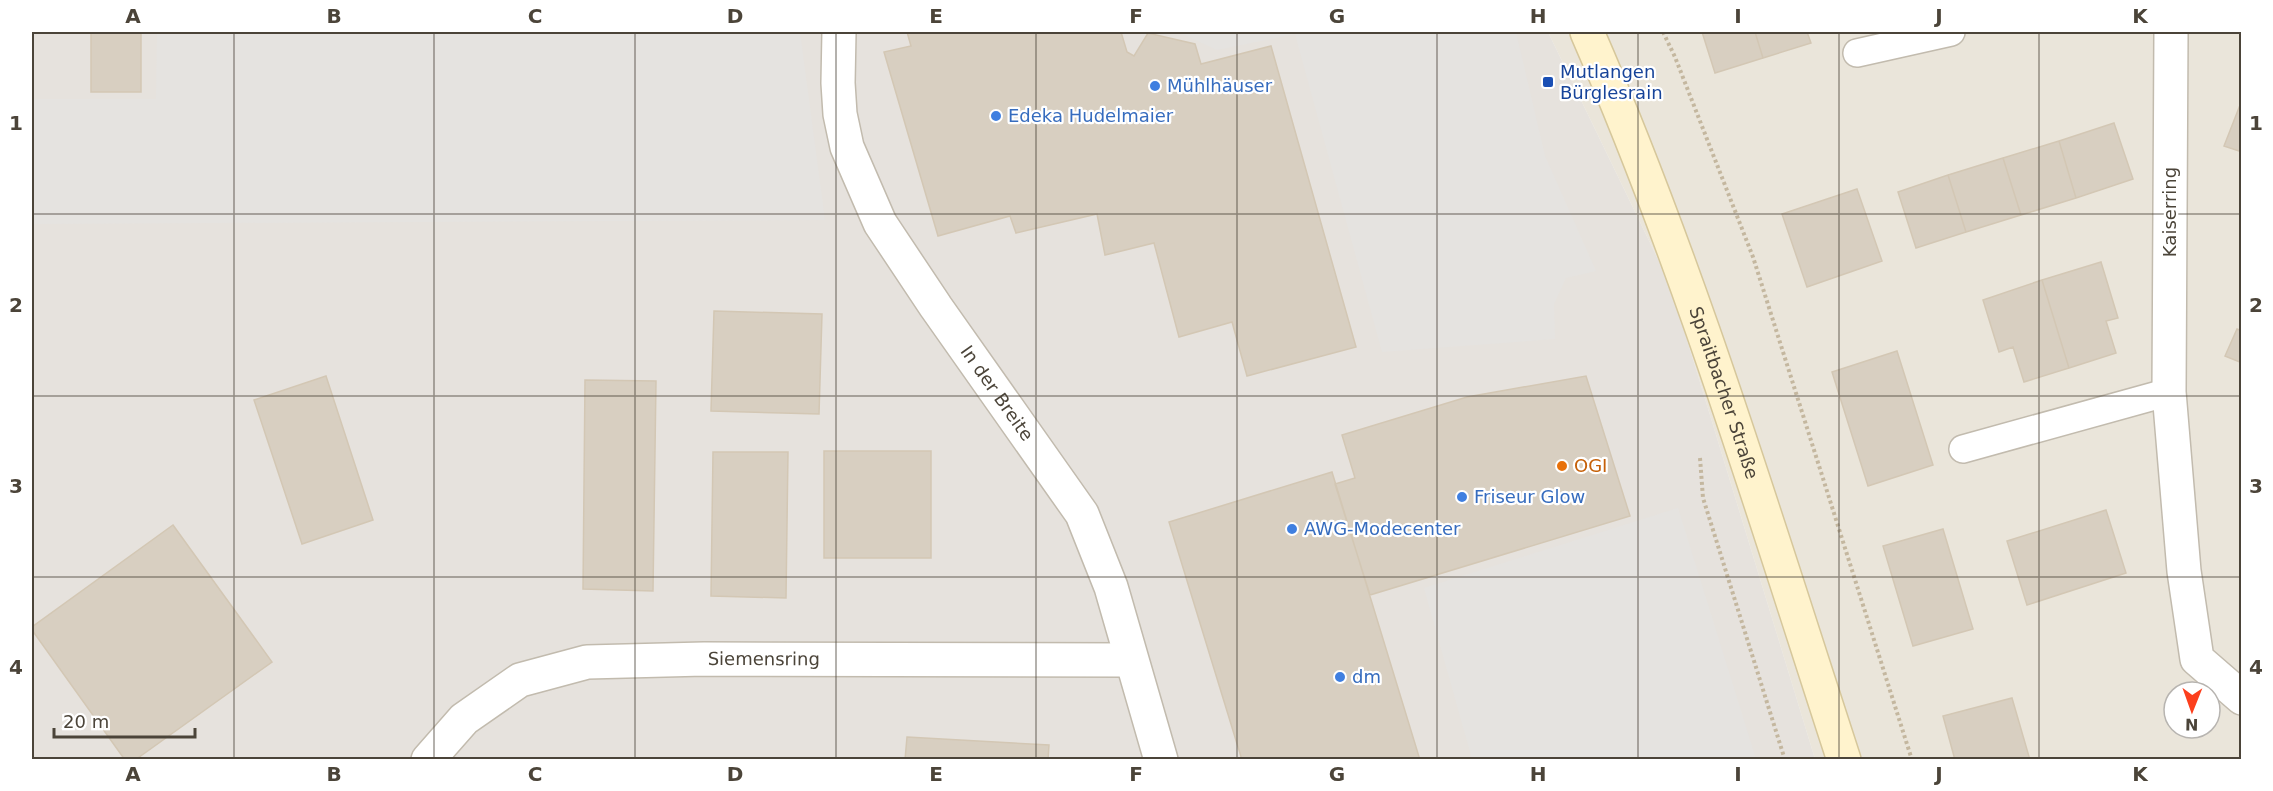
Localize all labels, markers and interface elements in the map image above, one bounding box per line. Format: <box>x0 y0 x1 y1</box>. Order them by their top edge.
text: A <box>125 4 141 28</box>
text: B <box>326 4 342 28</box>
text: C <box>528 4 542 28</box>
text: D <box>727 4 743 28</box>
text: E <box>929 4 943 28</box>
text: F <box>1129 4 1143 28</box>
text: G <box>1329 4 1345 28</box>
text: H <box>1530 4 1546 28</box>
text: I <box>1734 4 1742 28</box>
text: J <box>1933 4 1943 28</box>
text: K <box>2132 4 2149 28</box>
place label: Mutlangen Bürglesrain <box>1560 61 1663 103</box>
place label: Mühlhäuser <box>1167 75 1273 96</box>
marker: Mutlangen Bürglesrain <box>1541 75 1555 89</box>
marker: Mühlhäuser <box>1148 79 1162 93</box>
place label: Edeka Hudelmaier <box>1008 105 1174 126</box>
marker: Edeka Hudelmaier <box>989 109 1003 123</box>
text: 1 <box>9 111 23 135</box>
text: 1 <box>2249 111 2263 135</box>
street label: Kaiserring <box>2159 167 2180 257</box>
text: 2 <box>9 293 23 317</box>
text: 2 <box>2249 293 2263 317</box>
street label: Spraitbacher Straße <box>1685 304 1763 482</box>
street label: In der Breite <box>956 341 1038 445</box>
place label: OGI <box>1574 455 1607 476</box>
marker: OGI <box>1555 459 1569 473</box>
text: 3 <box>9 474 23 498</box>
text: 3 <box>2249 474 2263 498</box>
place label: Friseur Glow <box>1474 486 1585 507</box>
marker: Friseur Glow <box>1455 490 1469 504</box>
place label: AWG-Modecenter <box>1304 518 1461 539</box>
marker: AWG-Modecenter <box>1285 522 1299 536</box>
street label: Siemensring <box>708 648 820 669</box>
text: 4 <box>9 655 23 679</box>
text: 4 <box>2249 655 2263 679</box>
place label: dm <box>1352 666 1381 687</box>
marker: dm <box>1333 670 1347 684</box>
north arrow <box>2162 680 2222 740</box>
scale bar <box>54 701 195 739</box>
text: 20 m <box>63 711 109 732</box>
text: N <box>2185 715 2199 734</box>
text: A <box>125 762 141 786</box>
text: B <box>326 762 342 786</box>
text: C <box>528 762 542 786</box>
text: D <box>727 762 743 786</box>
text: E <box>929 762 943 786</box>
text: F <box>1129 762 1143 786</box>
text: G <box>1329 762 1345 786</box>
text: H <box>1530 762 1546 786</box>
text: I <box>1734 762 1742 786</box>
text: J <box>1933 762 1943 786</box>
text: K <box>2132 762 2149 786</box>

